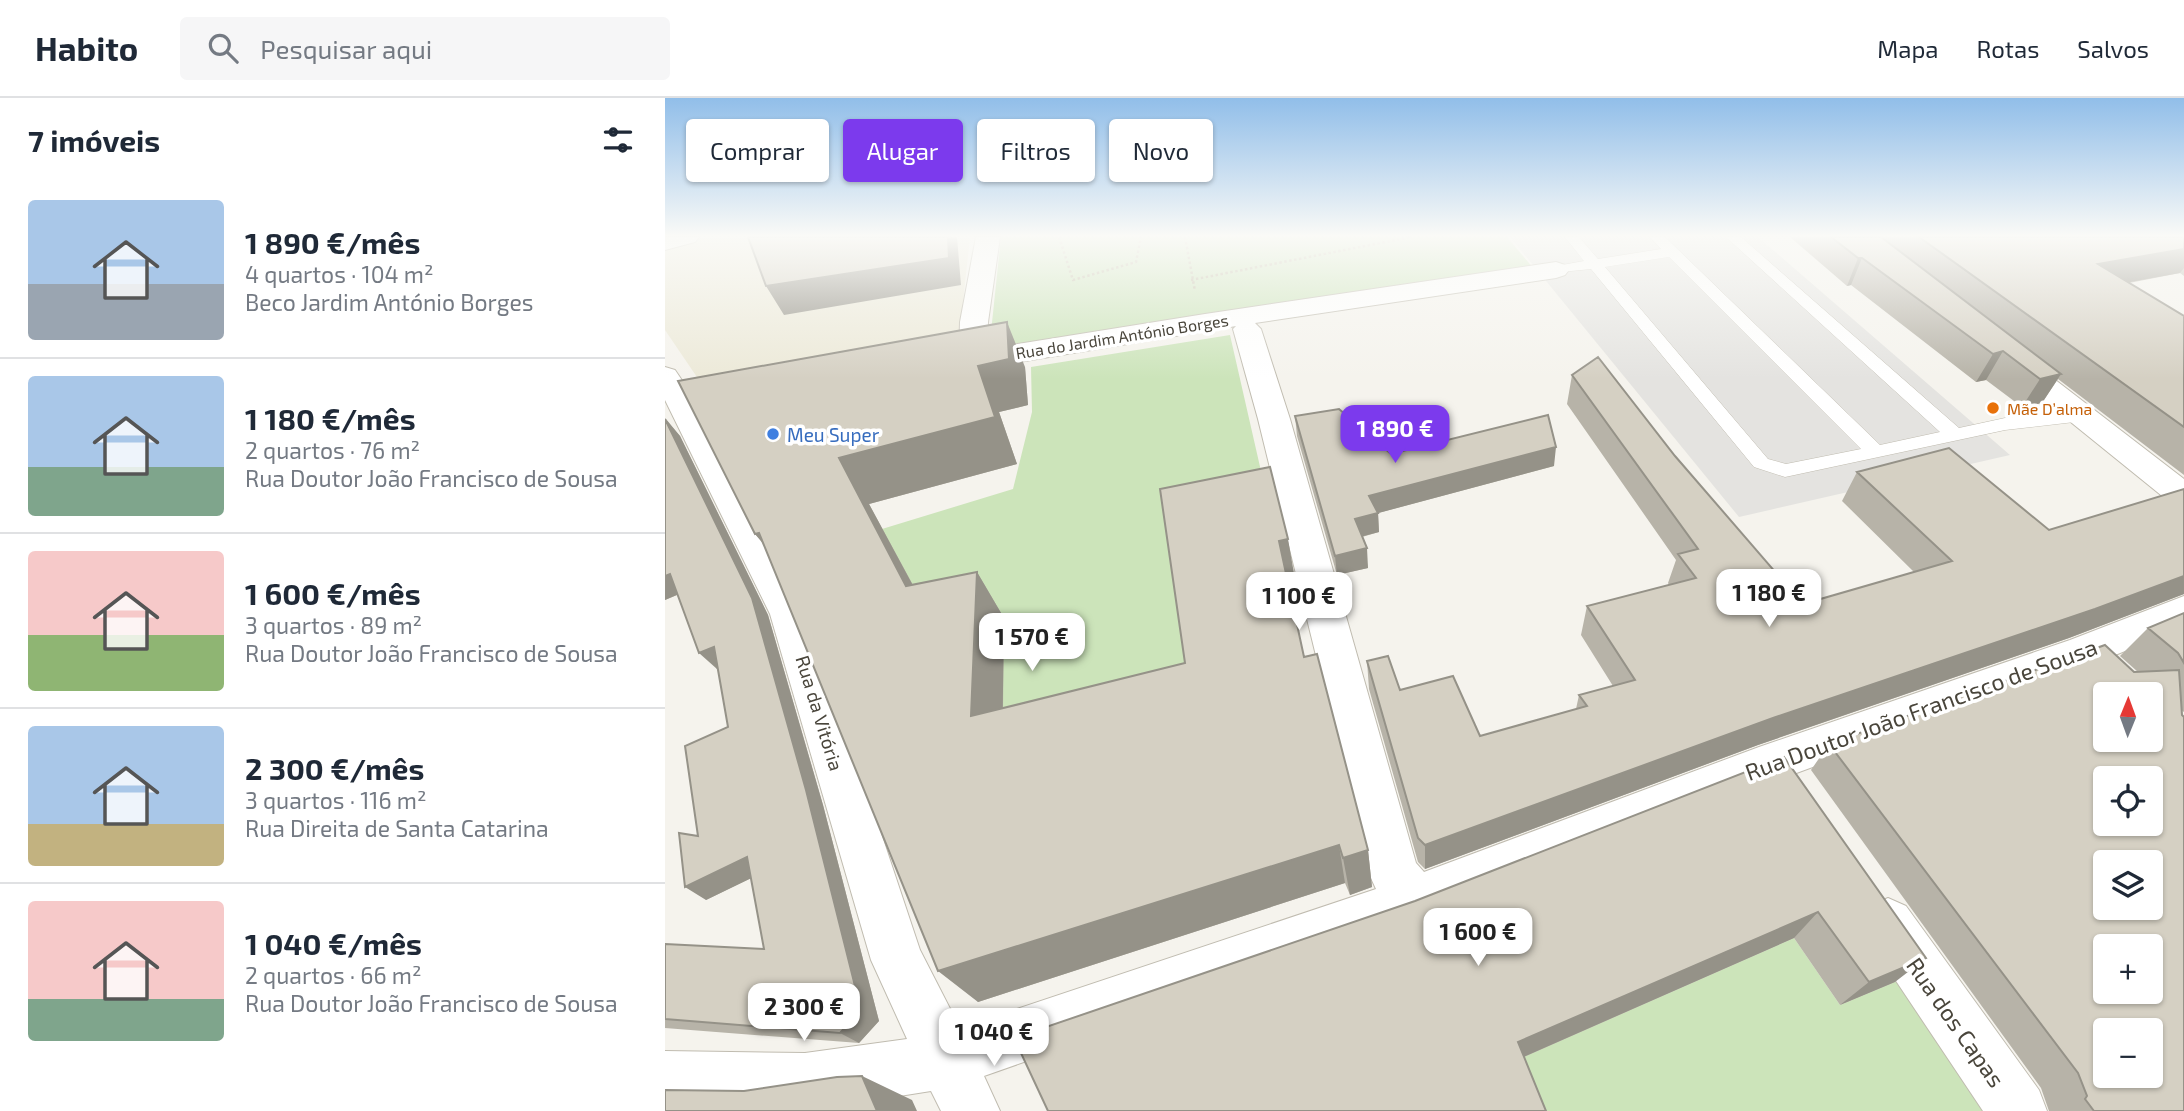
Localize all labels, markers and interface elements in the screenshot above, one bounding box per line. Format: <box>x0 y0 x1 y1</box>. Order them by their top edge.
search box <box>180 17 670 80</box>
text: Habito <box>35 28 138 68</box>
icon: search <box>204 29 242 67</box>
text: Pesquisar aqui <box>260 33 432 64</box>
text: Mapa <box>1877 34 1939 63</box>
text: Rotas <box>1977 34 2039 63</box>
text: Salvos <box>2077 34 2149 63</box>
chip: Comprar <box>686 119 829 182</box>
chip: Alugar <box>843 119 963 182</box>
chip: Filtros <box>977 119 1095 182</box>
chip: Novo <box>1109 119 1213 182</box>
icon: filters <box>599 121 637 159</box>
text: 7 imóveis <box>28 122 160 158</box>
text: 1 890 €/mês <box>245 224 420 260</box>
icon: home <box>84 228 168 312</box>
text: 4 quartos · 104 m² <box>245 260 434 288</box>
text: Beco Jardim António Borges <box>245 288 533 316</box>
street label: Rua do Jardim António Borges <box>1014 310 1230 362</box>
place label: Mãe D’alma <box>2007 399 2092 418</box>
text: 1 180 €/mês <box>245 400 416 436</box>
marker: Mãe D’alma <box>1985 400 2001 416</box>
icon: home <box>84 404 168 488</box>
pin: 1 890 € <box>1330 406 1460 465</box>
text: 1 890 € <box>1356 414 1434 442</box>
place label: Meu Super <box>787 423 880 446</box>
marker: Meu Super <box>765 426 781 442</box>
text: 2 quartos · 76 m² <box>245 436 420 464</box>
text: Rua Doutor João Francisco de Sousa <box>245 464 618 492</box>
pin: 1 180 € <box>1704 570 1834 629</box>
pin: 1 100 € <box>1234 573 1364 632</box>
text: 1 600 €/mês <box>245 575 421 611</box>
text: 1 180 € <box>1732 578 1806 606</box>
icon: home <box>84 579 168 663</box>
text: 1 100 € <box>1262 581 1336 609</box>
text: 3 quartos · 89 m² <box>245 611 422 639</box>
pin: 1 570 € <box>967 614 1097 673</box>
text: 1 570 € <box>995 622 1069 650</box>
street label: Rua Doutor João Francisco de Sousa <box>1741 632 2101 786</box>
text: Rua Doutor João Francisco de Sousa <box>245 639 618 667</box>
street label: Rua da Vitória <box>792 653 848 773</box>
north arrow <box>2093 682 2163 752</box>
map controls <box>2093 682 2163 1088</box>
text: 2 300 €/mês <box>245 750 424 786</box>
icon: home <box>84 754 168 838</box>
button: locate <box>2093 766 2163 836</box>
text: 3 quartos · 116 m² <box>245 786 426 814</box>
text: Rua Direita de Santa Catarina <box>245 814 549 842</box>
button: layers <box>2093 850 2163 920</box>
pin: 1 600 € <box>1413 908 1543 968</box>
text: 1 600 € <box>1439 917 1517 945</box>
text: 1 040 €/mês <box>245 925 422 961</box>
icon: home <box>84 929 168 1013</box>
button: + <box>2093 934 2163 1004</box>
street label: Rua dos Capas <box>1901 952 2011 1092</box>
text: 2 quartos · 66 m² <box>245 961 421 989</box>
pin: 2 300 € <box>739 984 869 1043</box>
text: Rua Doutor João Francisco de Sousa <box>245 989 618 1017</box>
text: 2 300 € <box>764 992 844 1020</box>
pin: 1 040 € <box>929 1009 1059 1068</box>
text: 1 040 € <box>955 1017 1033 1045</box>
button: − <box>2093 1018 2163 1088</box>

